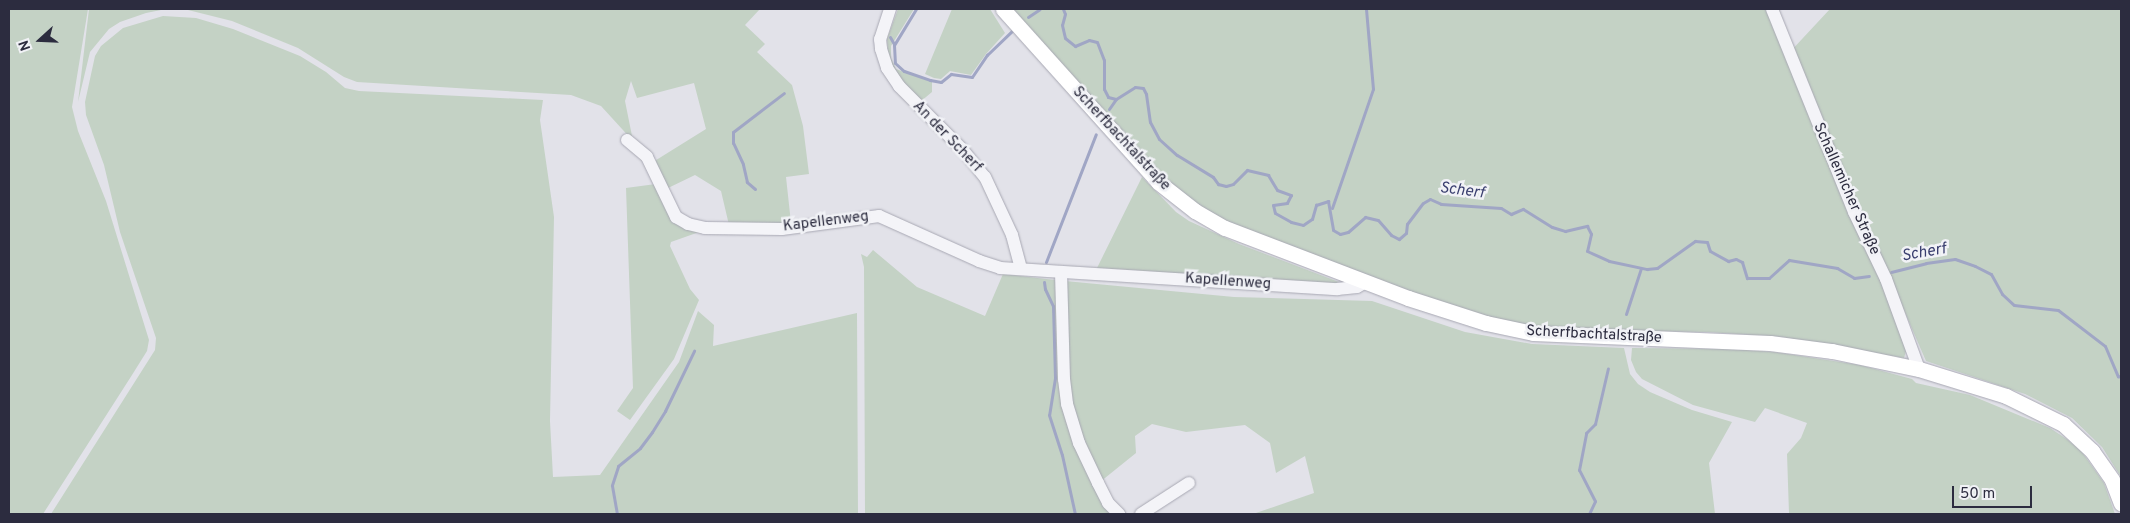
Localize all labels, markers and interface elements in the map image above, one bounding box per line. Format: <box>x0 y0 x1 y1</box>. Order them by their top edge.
north arrow <box>15 15 65 65</box>
text: N <box>16 38 35 53</box>
street label: Scherfbachtalstraße <box>1068 83 1174 195</box>
street label: An der Scherf <box>908 98 986 176</box>
street label: Schallemicher Straße <box>1809 120 1883 258</box>
water label: Scherf <box>1439 179 1485 203</box>
street label: Kapellenweg <box>782 208 870 236</box>
water label: Scherf <box>1900 240 1948 266</box>
street label: Kapellenweg <box>1184 270 1272 294</box>
street label: Scherfbachtalstraße <box>1526 322 1662 348</box>
scale bar <box>1955 476 2035 508</box>
text: 50 m <box>1960 485 1995 504</box>

